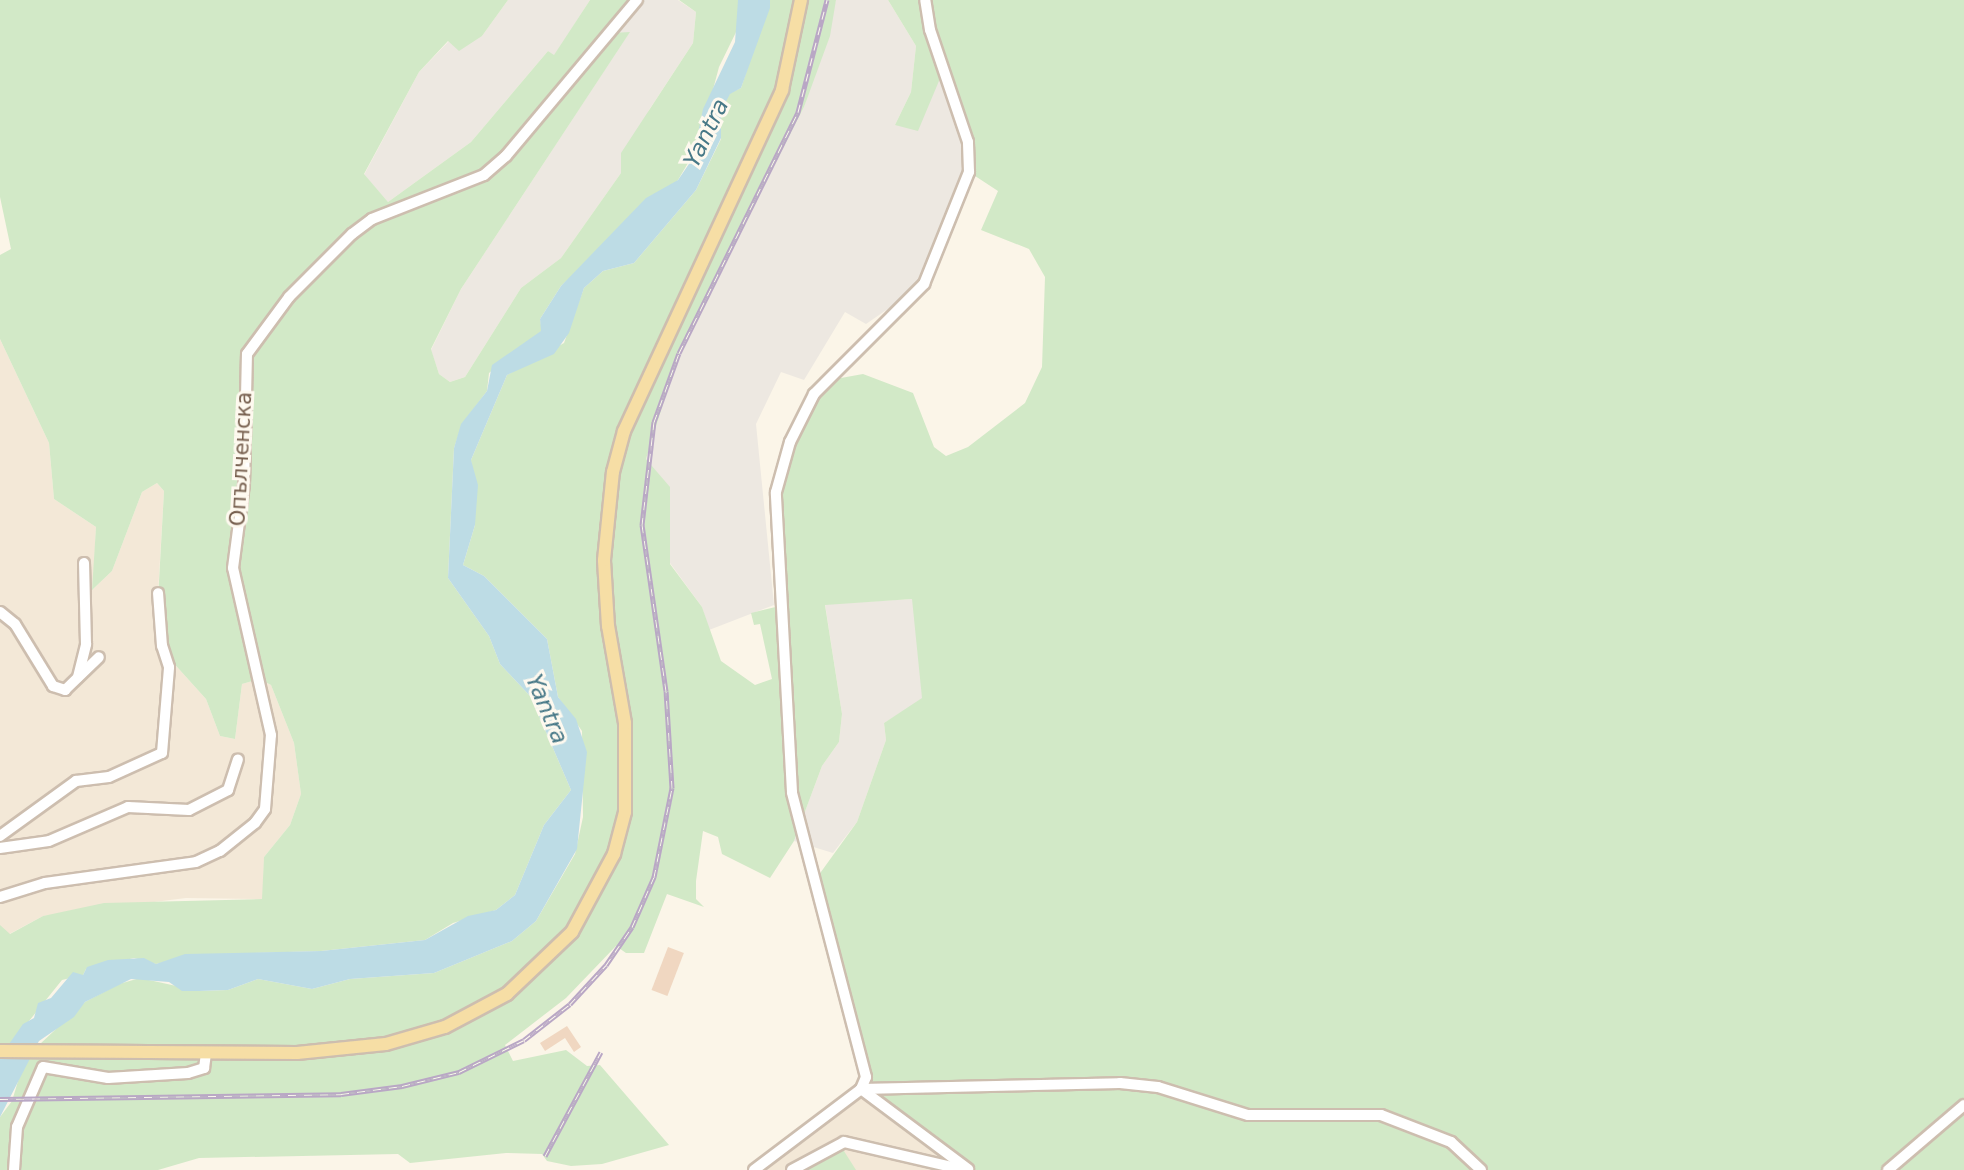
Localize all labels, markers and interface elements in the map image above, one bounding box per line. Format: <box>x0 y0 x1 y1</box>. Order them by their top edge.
water label: Yantra <box>678 94 734 172</box>
street label: Опълченска <box>225 391 257 527</box>
water label: Yantra <box>520 670 574 748</box>

